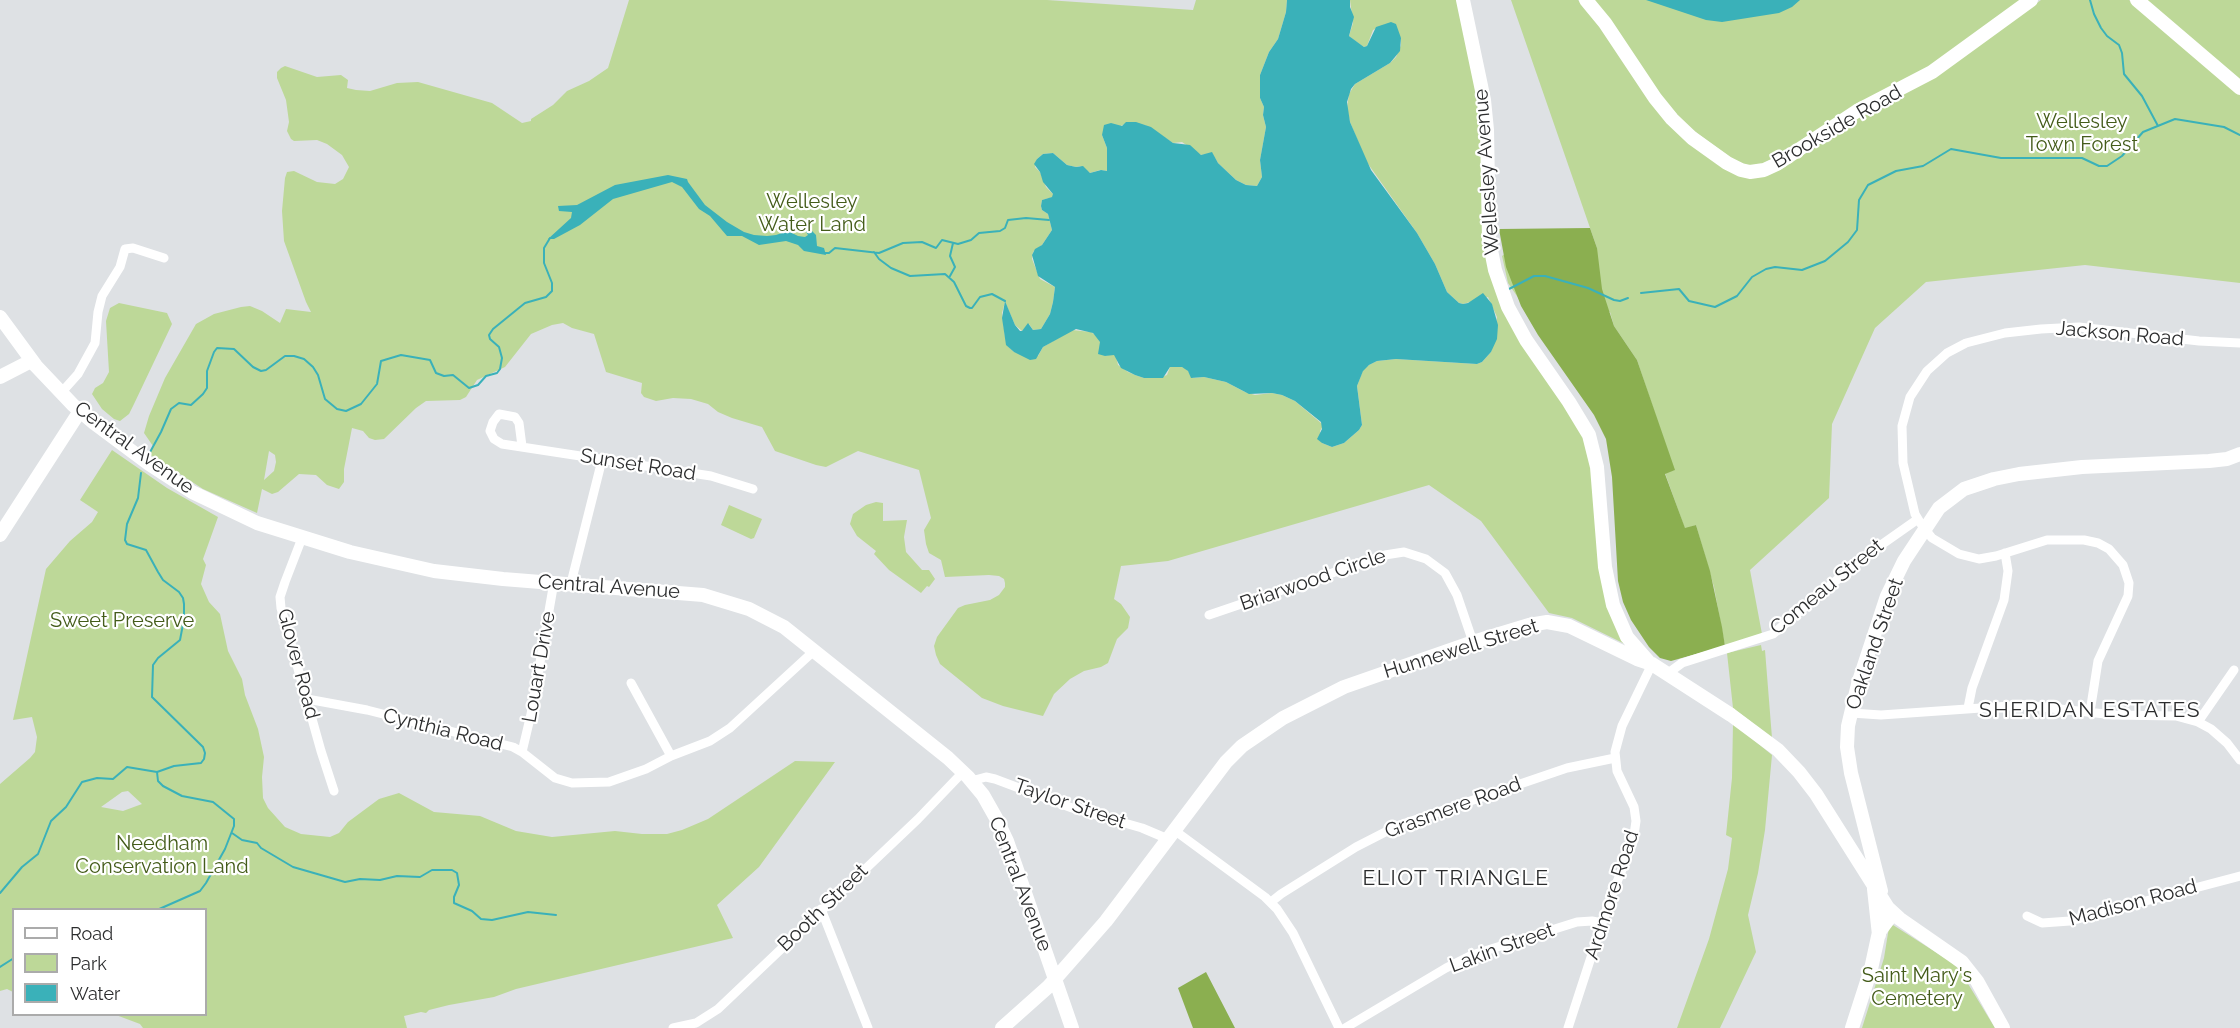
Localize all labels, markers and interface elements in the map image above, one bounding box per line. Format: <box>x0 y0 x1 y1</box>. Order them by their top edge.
street label: Brookside Road <box>1768 80 1906 174</box>
street label: Wellesley Avenue <box>1469 88 1505 256</box>
park label: Wellesley Town Forest <box>2026 110 2138 157</box>
park label: Wellesley Water Land <box>758 190 866 237</box>
street label: Jackson Road <box>2055 316 2185 352</box>
street label: Central Avenue <box>69 396 199 500</box>
street label: Sunset Road <box>578 444 698 486</box>
street label: Comeau Street <box>1765 534 1889 640</box>
street label: Briarwood Circle <box>1237 544 1389 616</box>
street label: Central Avenue <box>537 570 681 604</box>
street label: Oakland Street <box>1841 575 1909 713</box>
street label: Glover Road <box>272 606 324 722</box>
park label: Sweet Preserve <box>50 609 194 633</box>
street label: Louart Drive <box>517 609 561 725</box>
street label: Hunnewell Street <box>1381 614 1541 684</box>
district label: SHERIDAN ESTATES <box>1979 698 2201 724</box>
street label: Cynthia Road <box>381 704 505 756</box>
street label: Grasmere Road <box>1381 772 1525 844</box>
street label: Taylor Street <box>1011 774 1129 834</box>
street label: Central Avenue <box>983 813 1057 955</box>
street label: Ardmore Road <box>1580 827 1644 963</box>
park label: Needham Conservation Land <box>75 832 249 879</box>
street label: Booth Street <box>773 859 873 957</box>
district label: ELIOT TRIANGLE <box>1363 866 1549 892</box>
street label: Madison Road <box>2066 874 2200 932</box>
legend <box>12 908 207 1016</box>
street label: Lakin Street <box>1446 918 1558 978</box>
text: Road <box>70 923 113 944</box>
text: Park <box>70 953 107 974</box>
park label: Saint Mary's Cemetery <box>1862 964 1972 1011</box>
text: Water <box>70 983 120 1004</box>

